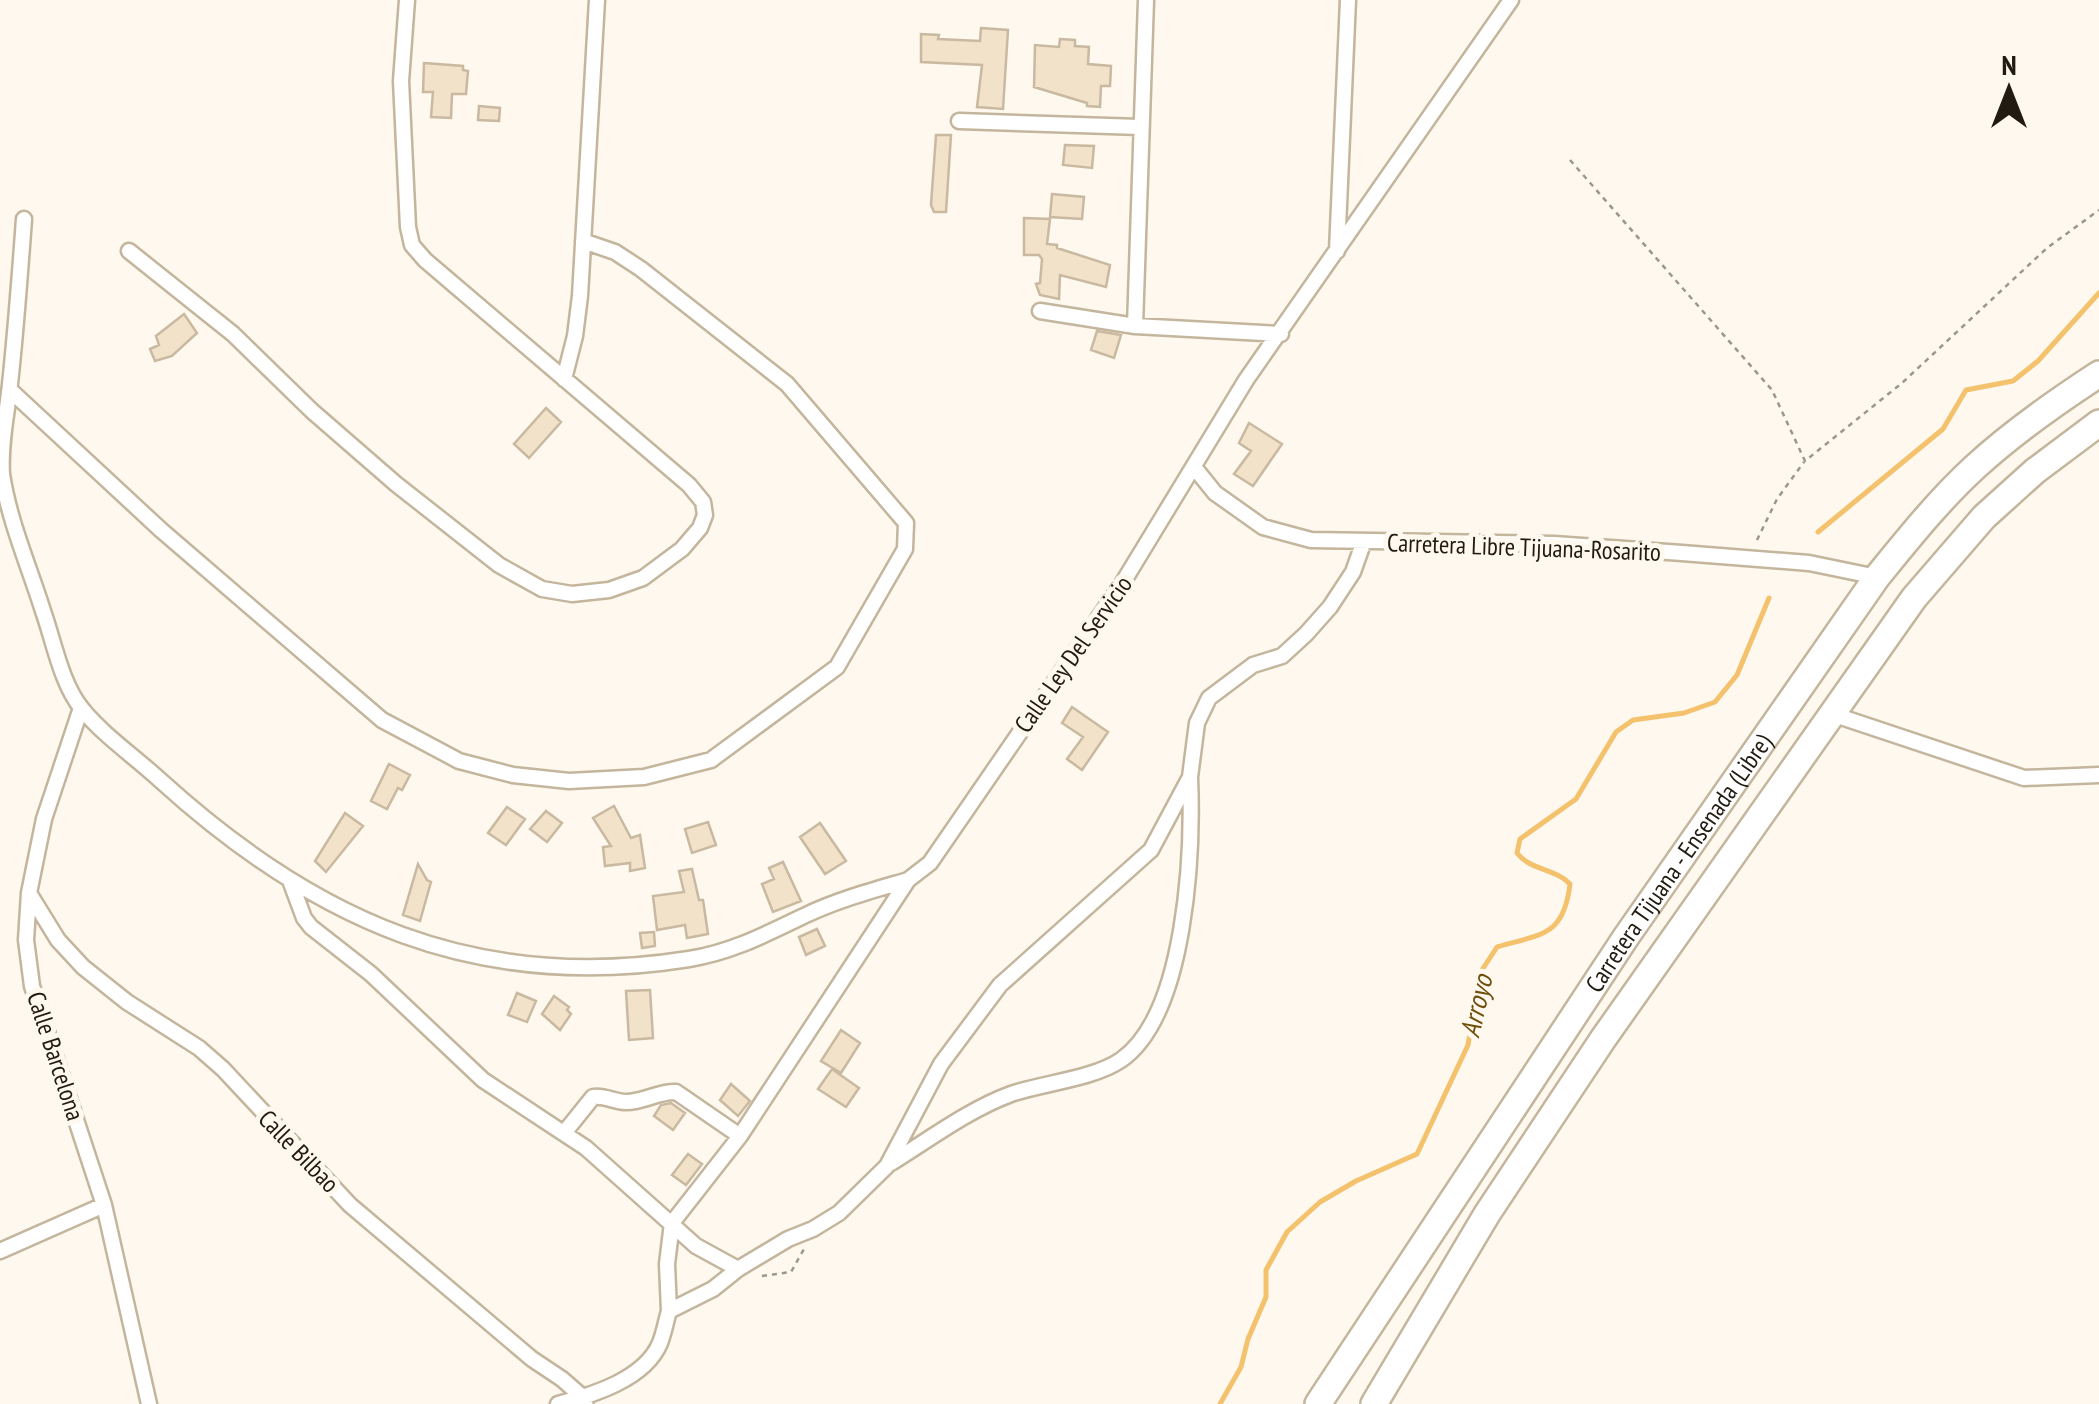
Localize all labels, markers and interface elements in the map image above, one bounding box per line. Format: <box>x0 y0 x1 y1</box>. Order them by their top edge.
north arrow <box>1959 40 2059 140</box>
text: N <box>2001 46 2017 83</box>
street label: Carretera Libre Tijuana-Rosarito <box>1387 526 1661 568</box>
street label: Calle Ley Del Servicio <box>1007 569 1139 739</box>
street label: Carretera Tijuana - Ensenada (Libre) <box>1578 728 1779 998</box>
water label: Arroyo <box>1450 969 1501 1041</box>
street label: Calle Barcelona <box>20 988 92 1124</box>
street label: Calle Bilbao <box>252 1103 346 1199</box>

